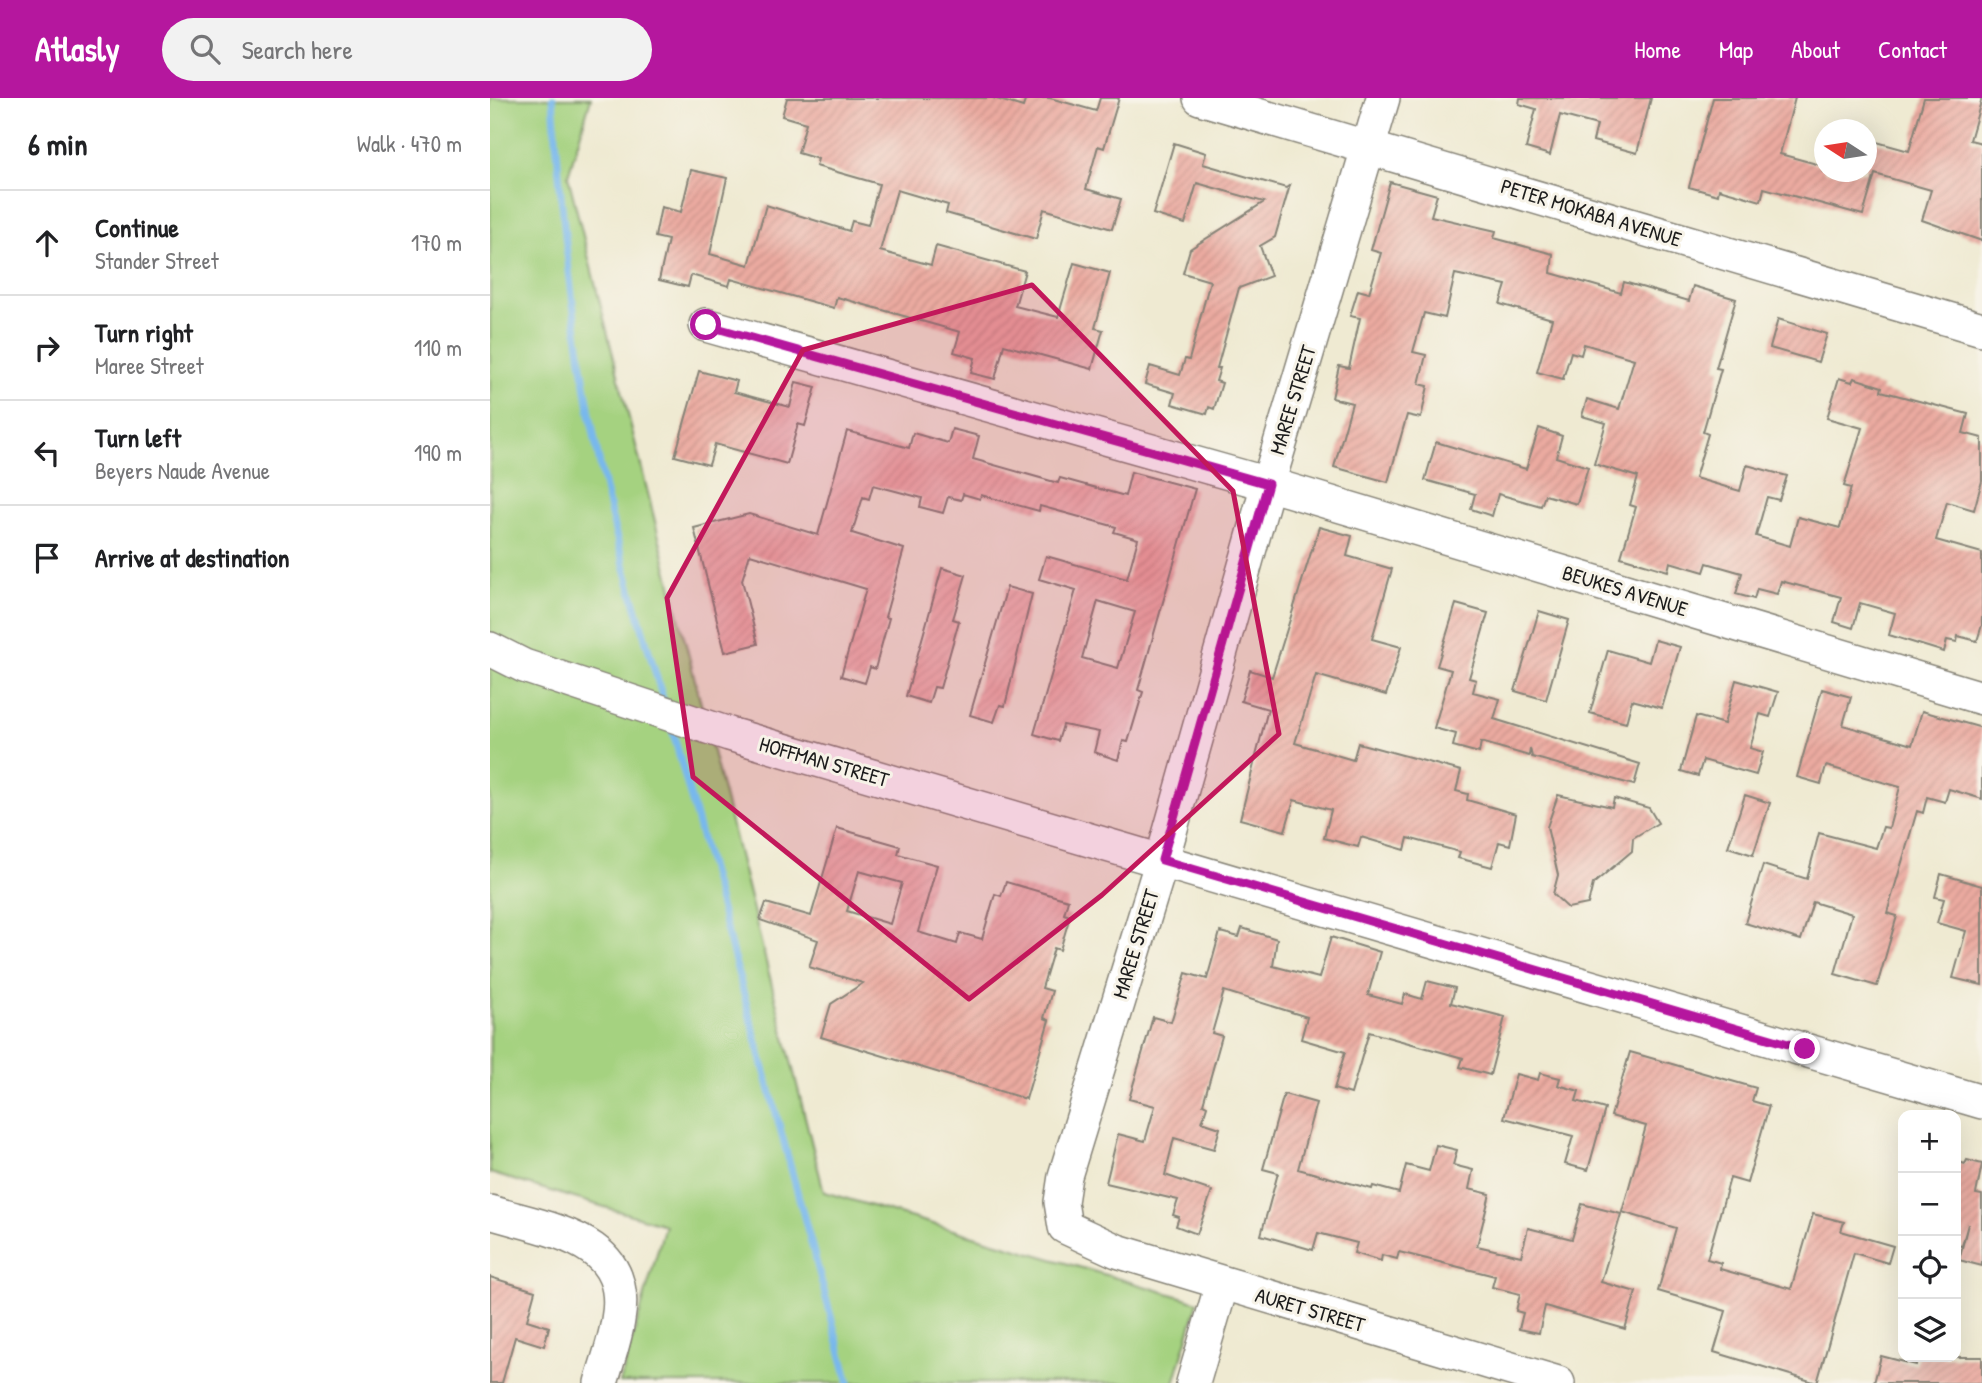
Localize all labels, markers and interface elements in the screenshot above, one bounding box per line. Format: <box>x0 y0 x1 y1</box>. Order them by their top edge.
search box <box>162 18 652 81</box>
text: Atlasly <box>35 27 120 71</box>
icon: search <box>186 30 224 68</box>
text: Search here <box>242 32 353 67</box>
text: Home <box>1634 33 1681 65</box>
text: Map <box>1719 33 1753 65</box>
text: About <box>1791 33 1840 65</box>
text: Contact <box>1878 33 1947 65</box>
north arrow <box>1814 119 1877 182</box>
text: 6 min <box>28 124 88 164</box>
text: Walk · 470 m <box>357 128 462 159</box>
street label: PETER MOKABA AVENUE <box>1497 171 1685 254</box>
text: Continue <box>95 210 179 245</box>
icon: ahead <box>28 224 66 262</box>
text: 170 m <box>411 227 462 258</box>
text: Stander Street <box>95 245 219 276</box>
route start <box>690 309 721 340</box>
text: Turn right <box>95 315 193 350</box>
icon: right <box>28 329 66 367</box>
text: 110 m <box>414 332 462 363</box>
street label: MAREE STREET <box>1262 340 1323 458</box>
text: Maree Street <box>95 350 204 381</box>
text: Turn left <box>95 420 181 455</box>
icon: left <box>28 434 66 472</box>
text: 190 m <box>414 437 462 468</box>
text: Beyers Naude Avenue <box>95 455 270 486</box>
icon: arrive <box>28 539 66 577</box>
text: Arrive at destination <box>95 540 290 575</box>
street label: BEUKES AVENUE <box>1559 558 1691 623</box>
street label: HOFFMAN STREET <box>756 729 893 794</box>
street label: MAREE STREET <box>1105 884 1166 1002</box>
route end <box>1789 1033 1820 1064</box>
map controls <box>1898 1110 1961 1362</box>
button: + <box>1898 1110 1961 1173</box>
button: − <box>1898 1173 1961 1236</box>
button: locate <box>1898 1236 1961 1299</box>
street label: AURET STREET <box>1252 1280 1369 1339</box>
button: layers <box>1898 1299 1961 1362</box>

